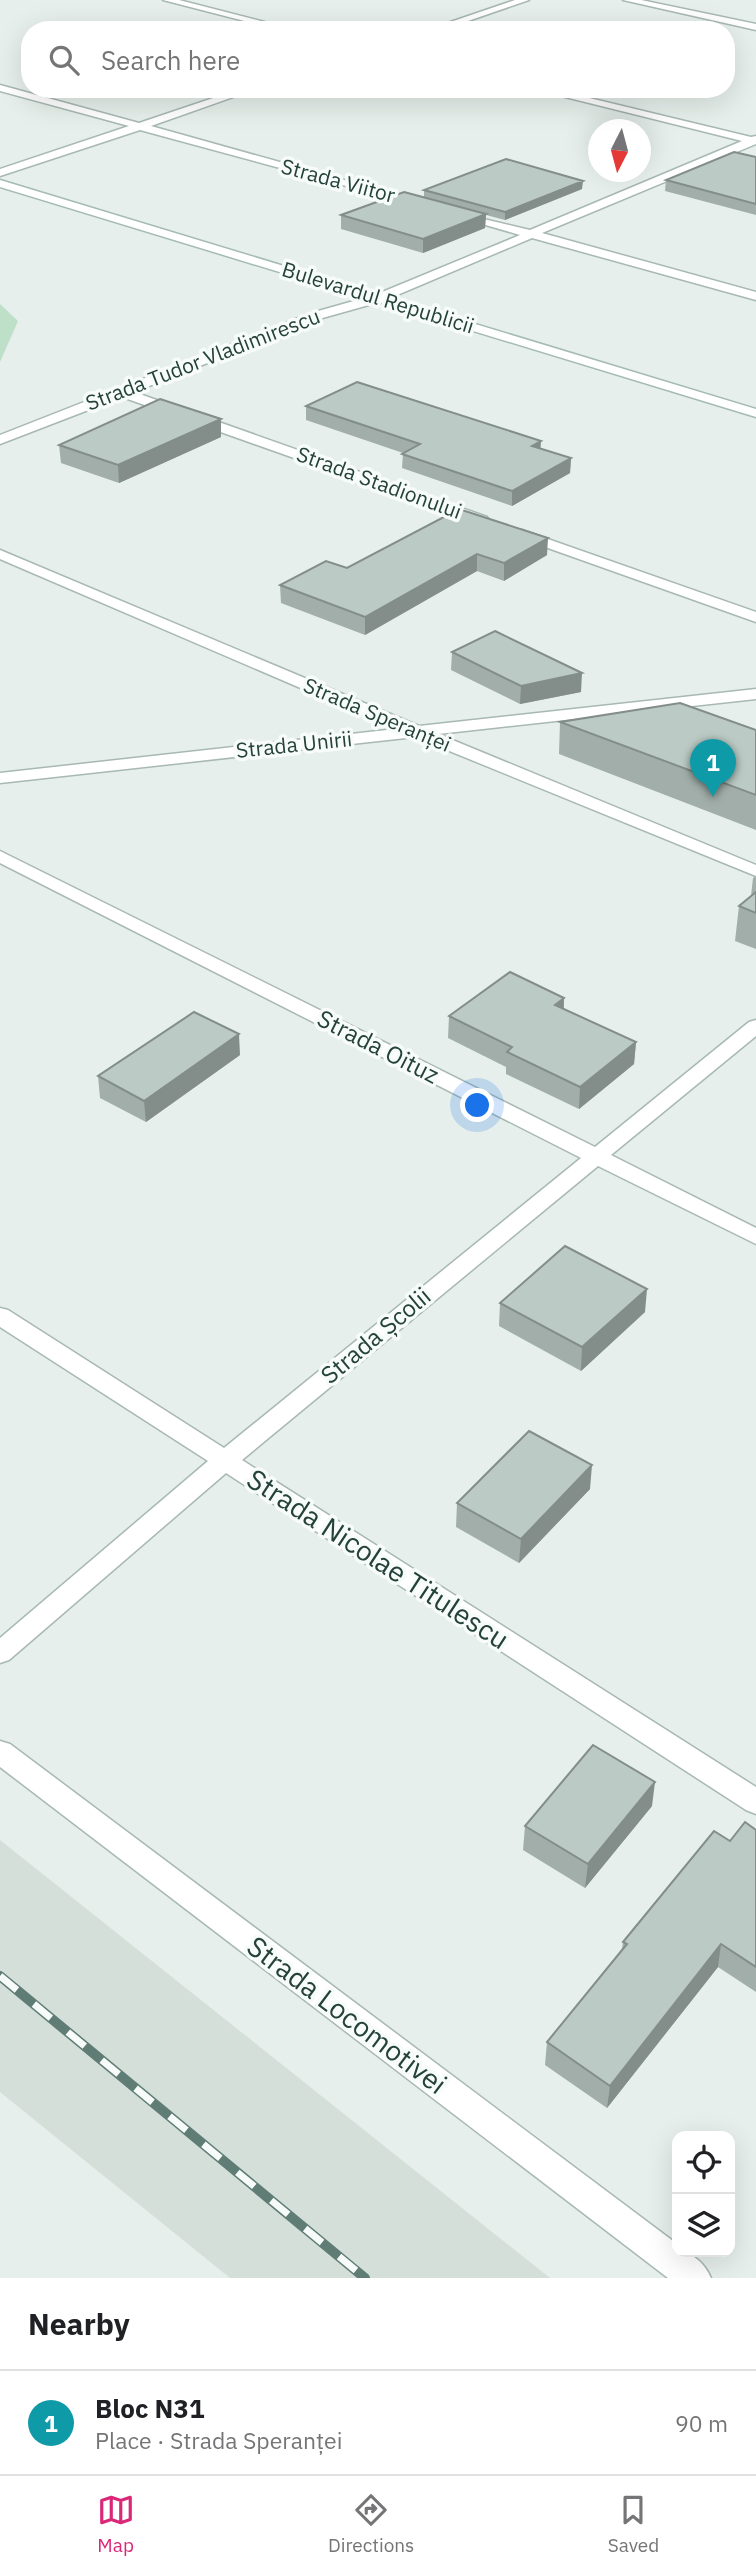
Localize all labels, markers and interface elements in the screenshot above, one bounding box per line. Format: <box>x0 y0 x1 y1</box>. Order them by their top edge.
search box <box>21 21 735 98</box>
icon: search <box>45 41 83 79</box>
text: Search here <box>101 43 240 77</box>
north arrow <box>588 119 651 182</box>
street label: Strada Viitor <box>278 151 399 209</box>
street label: Bulevardul Republicii <box>279 255 478 340</box>
street label: Strada Tudor Vladimirescu <box>81 301 324 417</box>
street label: Strada Stadionului <box>293 439 466 525</box>
street label: Strada Speranței <box>299 670 455 758</box>
street label: Strada Unirii <box>235 724 353 764</box>
pin: 1 <box>690 739 736 797</box>
street label: Strada Oituz <box>312 1002 445 1090</box>
your location <box>460 1088 494 1122</box>
street label: Strada Școlii <box>314 1280 437 1391</box>
street label: Strada Nicolae Titulescu <box>240 1460 516 1657</box>
street label: Strada Locomotivei <box>240 1927 455 2102</box>
map controls <box>672 2131 735 2257</box>
button: locate <box>672 2131 735 2194</box>
button: layers <box>672 2194 735 2257</box>
text: Nearby <box>28 2304 130 2343</box>
text: Bloc N31 <box>95 2391 205 2425</box>
text: 1 <box>44 2408 58 2438</box>
text: 90 m <box>675 2408 728 2438</box>
text: Place · Strada Speranței <box>95 2425 342 2455</box>
tab: Map <box>97 2491 135 2557</box>
tab: Directions <box>328 2491 414 2557</box>
tab: Saved <box>608 2491 659 2557</box>

